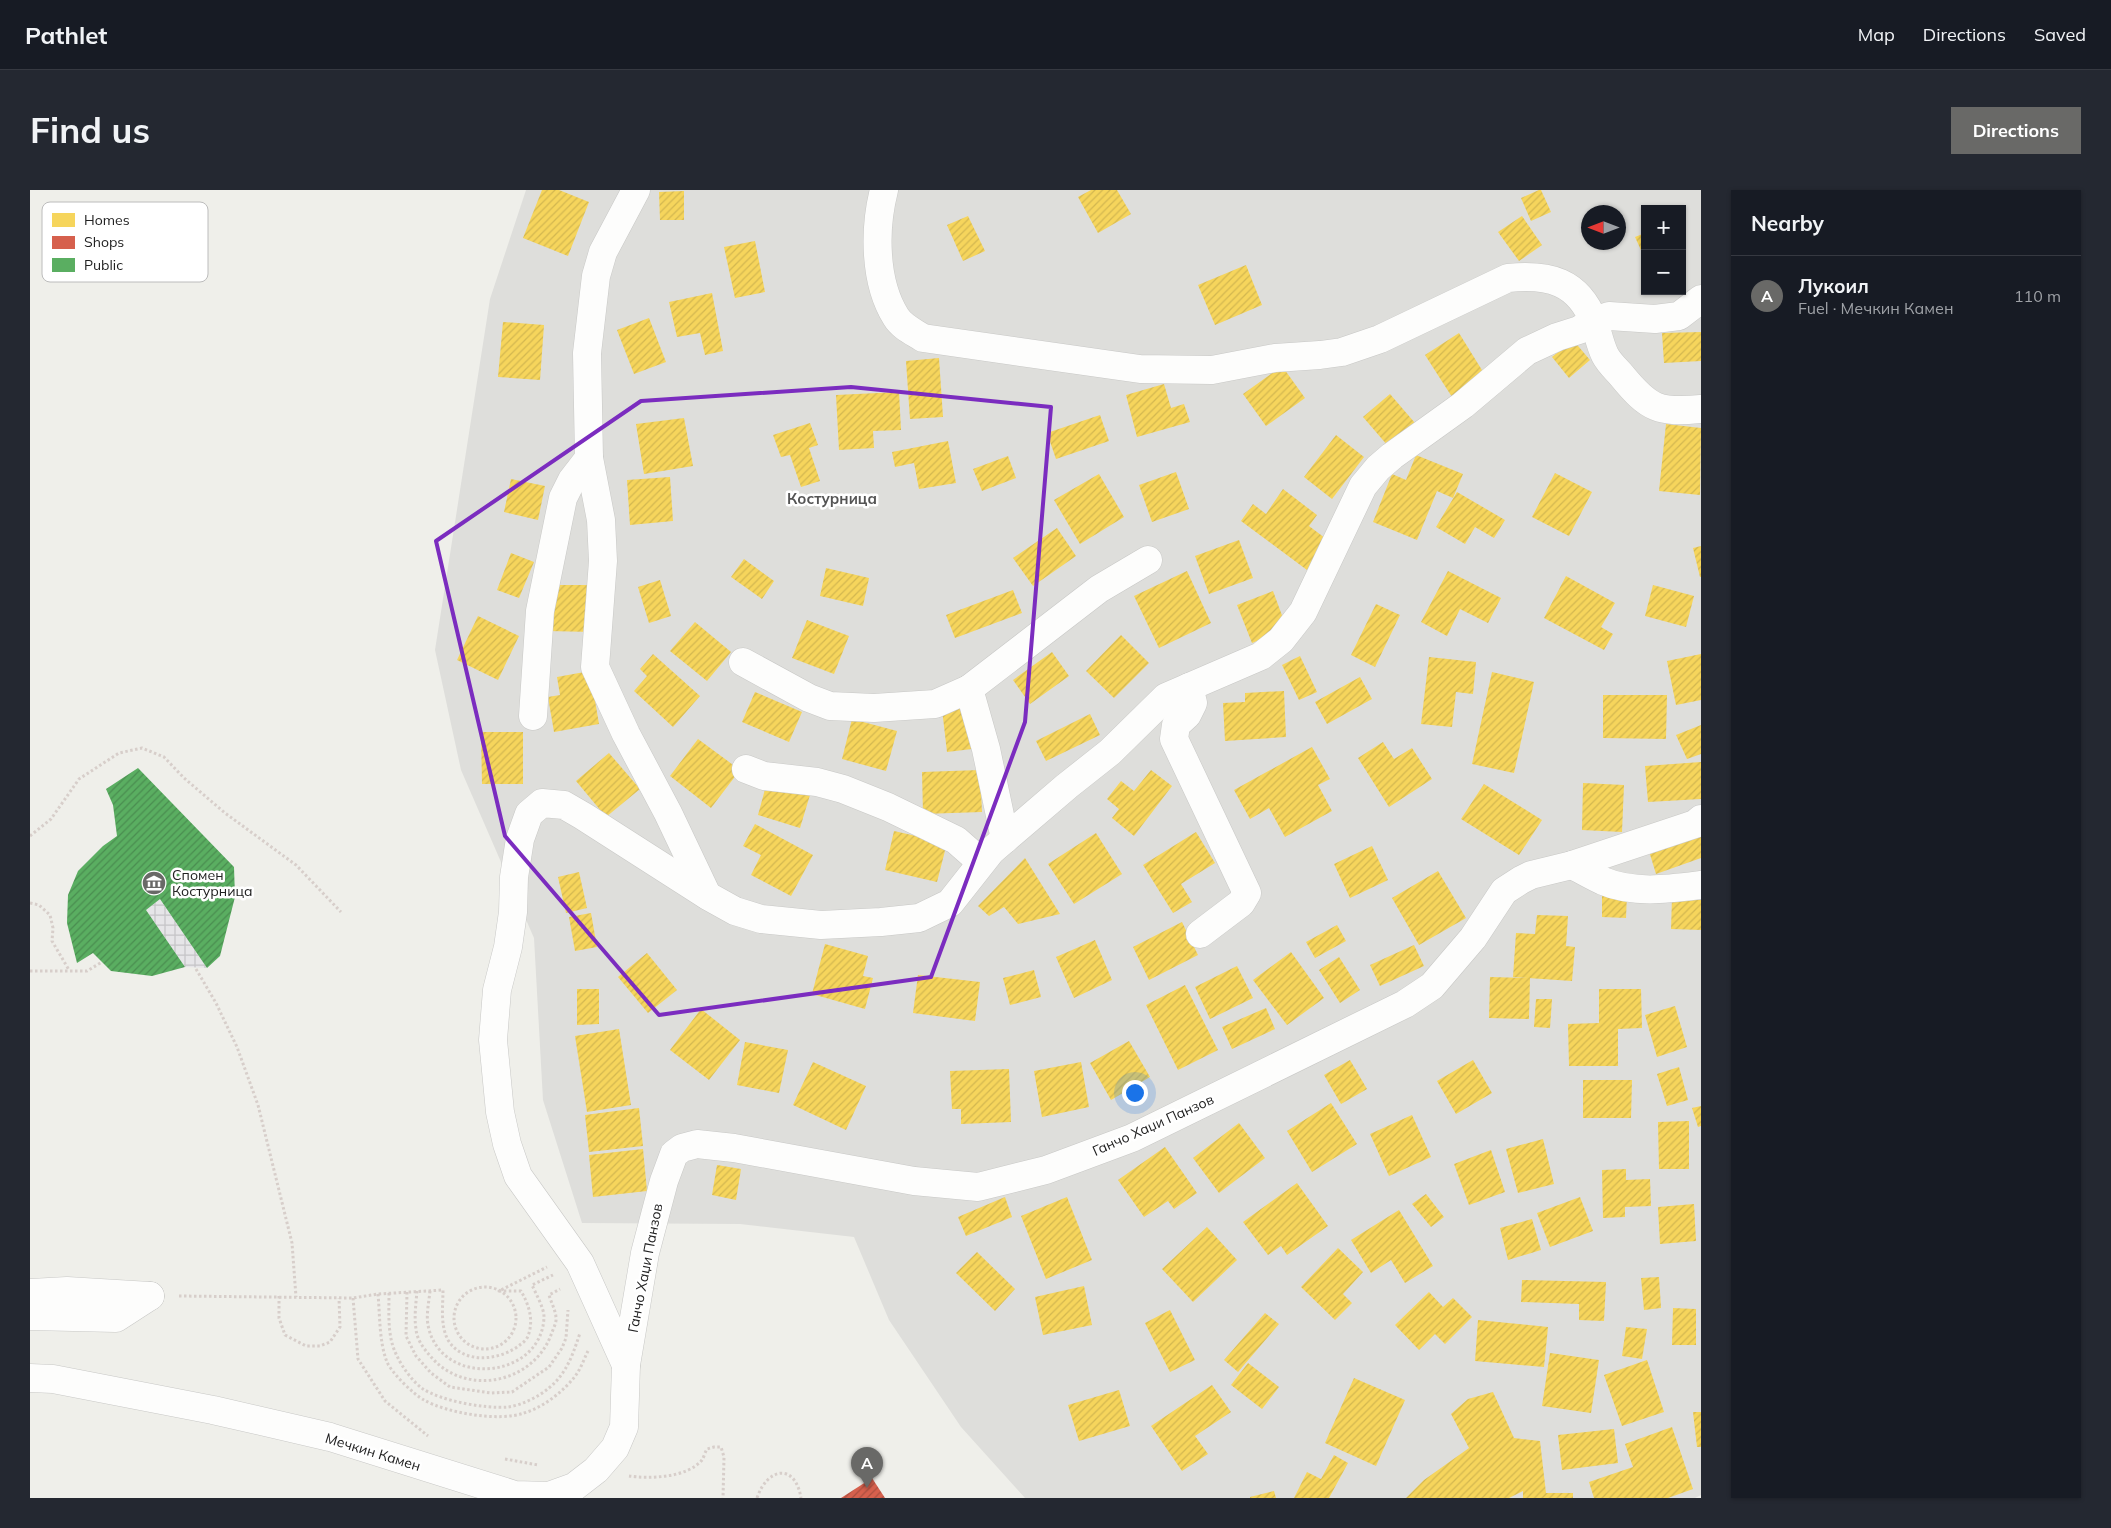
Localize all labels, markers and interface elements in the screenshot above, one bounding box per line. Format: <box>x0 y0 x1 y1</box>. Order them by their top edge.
text: Pathlet <box>25 20 107 50</box>
text: Map <box>1858 23 1895 46</box>
text: Directions <box>1923 23 2006 46</box>
text: Saved <box>2034 23 2086 46</box>
button: Directions <box>1951 107 2081 154</box>
text: Find us <box>30 108 150 152</box>
legend <box>42 202 208 282</box>
north arrow <box>1581 205 1626 250</box>
map controls <box>1641 205 1686 295</box>
button: + <box>1641 205 1686 250</box>
text: Nearby <box>1751 210 1824 236</box>
text: Homes <box>84 211 130 229</box>
text: Shops <box>84 233 124 251</box>
button: − <box>1641 250 1686 295</box>
text: Public <box>84 256 123 274</box>
text: Лукоил <box>1798 274 1869 298</box>
text: A <box>1761 286 1773 306</box>
text: 110 m <box>2014 286 2061 306</box>
text: Fuel · Мечкин Камен <box>1798 298 1954 318</box>
district label: Костурница <box>787 489 877 508</box>
place label: Спомен Костурница <box>172 866 253 900</box>
museum icon: Спомен Костурница <box>141 870 167 896</box>
your location <box>1122 1080 1148 1106</box>
street label: Ганчо Хаџи Панзов <box>1089 1090 1217 1160</box>
street label: Ганчо Хаџи Панзов <box>624 1202 666 1334</box>
street label: Мечкин Камен <box>323 1429 423 1475</box>
pin: A <box>851 1447 883 1488</box>

